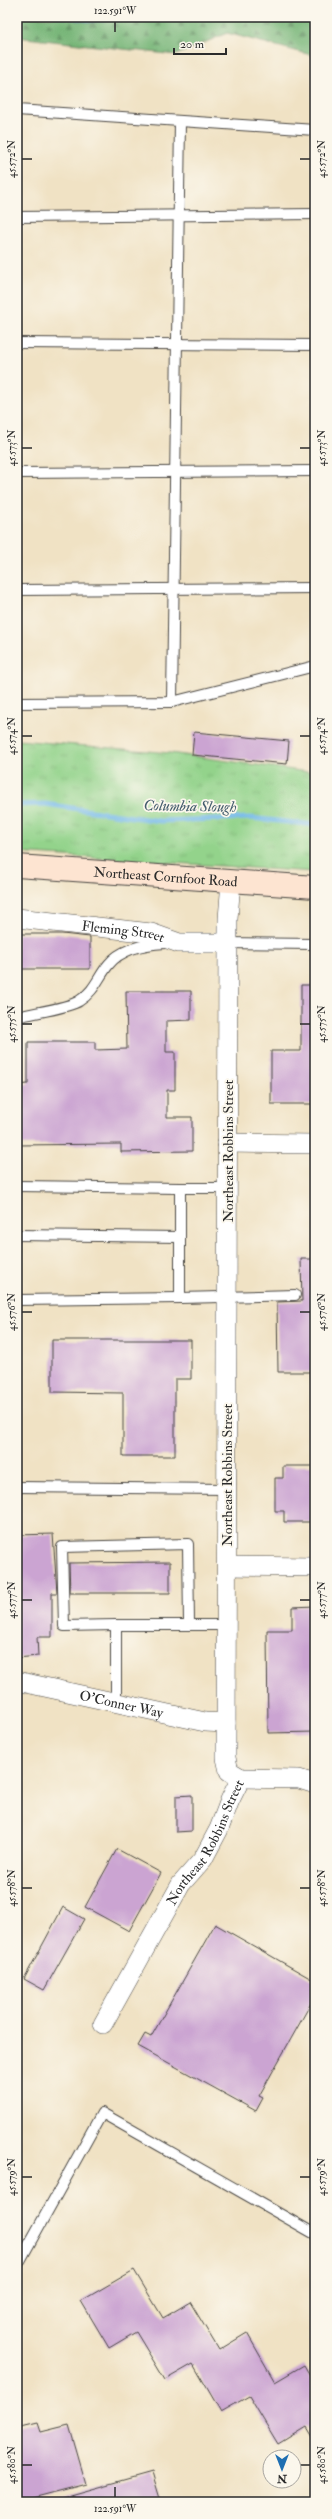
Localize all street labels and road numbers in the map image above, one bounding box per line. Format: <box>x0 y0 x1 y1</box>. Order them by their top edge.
street label: Northeast Cornfoot Road <box>93 863 238 891</box>
street label: Fleming Street <box>81 917 167 946</box>
street label: Northeast Robbins Street <box>220 1079 237 1222</box>
street label: Northeast Robbins Street <box>219 1403 236 1546</box>
street label: O'Conner Way <box>78 1687 166 1723</box>
street label: Northeast Robbins Street <box>163 1776 248 1908</box>

